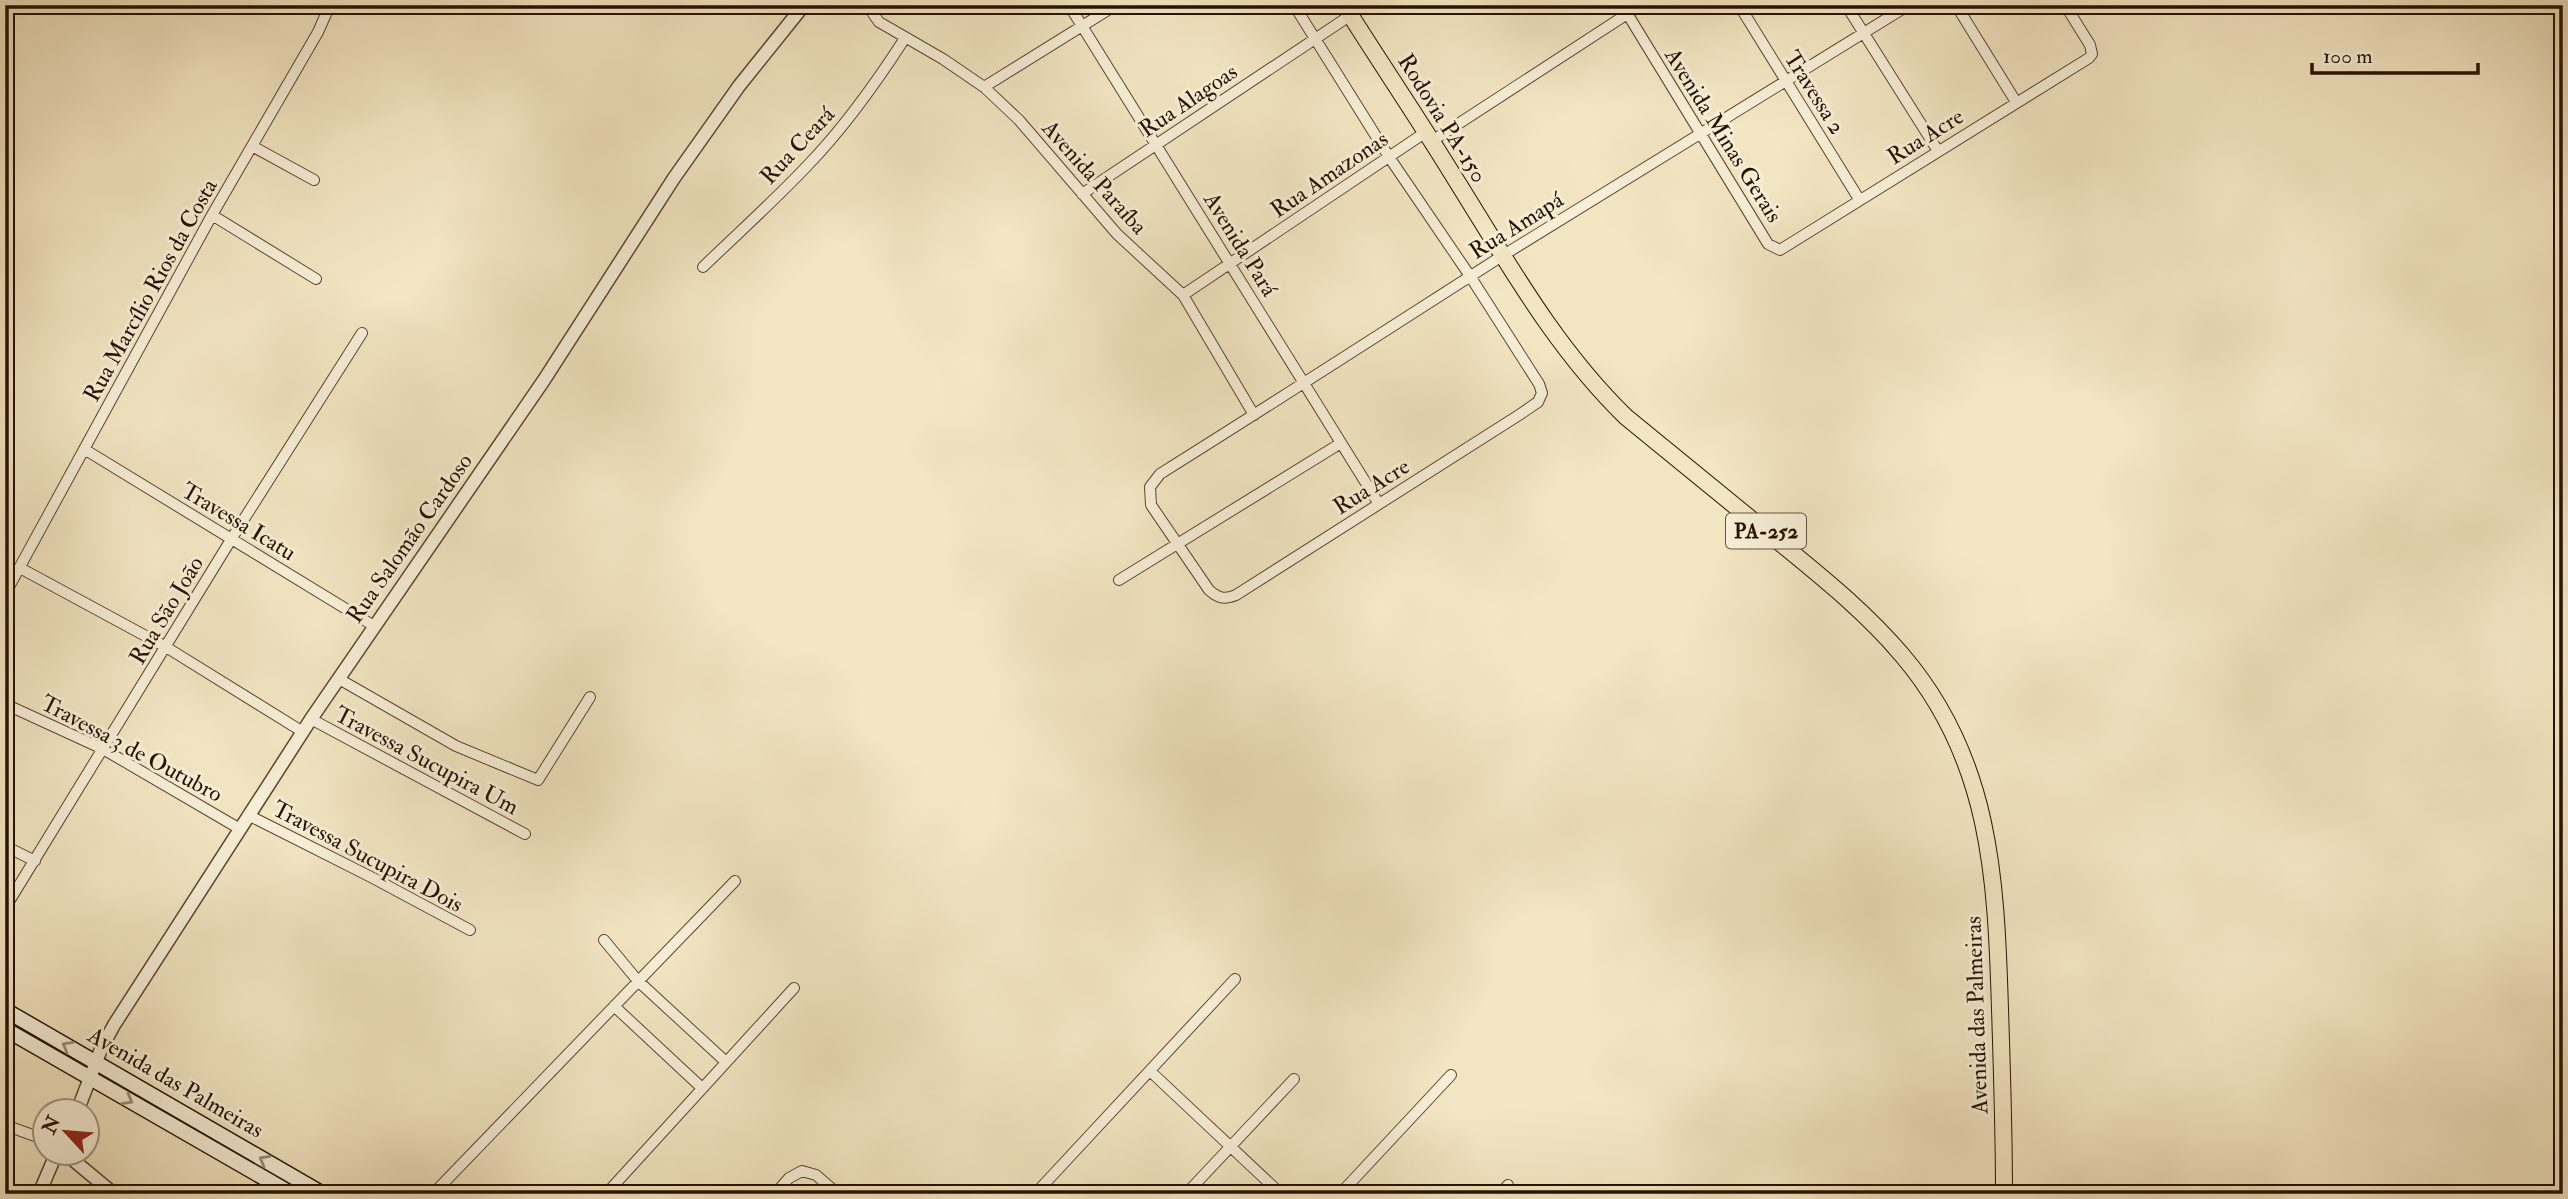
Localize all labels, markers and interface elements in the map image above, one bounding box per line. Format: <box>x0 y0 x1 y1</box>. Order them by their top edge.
scale bar <box>2312 32 2479 76</box>
street label: Avenida Minas Gerais <box>1658 42 1789 228</box>
text: 100 m <box>2323 43 2373 70</box>
street label: Travessa 2 <box>1778 45 1852 140</box>
street label: Rodovia PA-150 <box>1391 48 1494 188</box>
street label: Rua Alagoas <box>1134 57 1243 144</box>
street label: Rua Ceará <box>754 100 841 190</box>
street label: Rua Acre <box>1882 102 1969 171</box>
street label: Avenida Paraíba <box>1035 113 1154 241</box>
street label: Rua Amazonas <box>1265 124 1394 224</box>
street label: Rua Marcílio Rios da Costa <box>77 173 224 407</box>
street label: Rua Amapá <box>1464 185 1570 267</box>
street label: Avenida Pará <box>1197 186 1284 302</box>
street label: Rua Salomão Cardoso <box>340 448 479 629</box>
street label: Rua Acre <box>1328 452 1415 521</box>
street label: Travessa Icatu <box>176 476 301 567</box>
road number: PA-252 <box>1726 514 1806 548</box>
street label: Rua São João <box>123 551 210 670</box>
street label: Travessa 3 de Outubro <box>36 688 228 809</box>
street label: Travessa Sucupira Um <box>329 700 524 822</box>
street label: Travessa Sucupira Dois <box>267 794 468 920</box>
street label: Avenida das Palmeiras <box>1959 915 1994 1115</box>
street label: Avenida das Palmeiras <box>82 1020 269 1145</box>
one-way arrow <box>62 1041 74 1054</box>
one-way arrow <box>121 1092 133 1105</box>
north arrow <box>32 1098 102 1168</box>
text: N <box>37 1111 67 1139</box>
one-way arrow <box>258 1155 271 1168</box>

